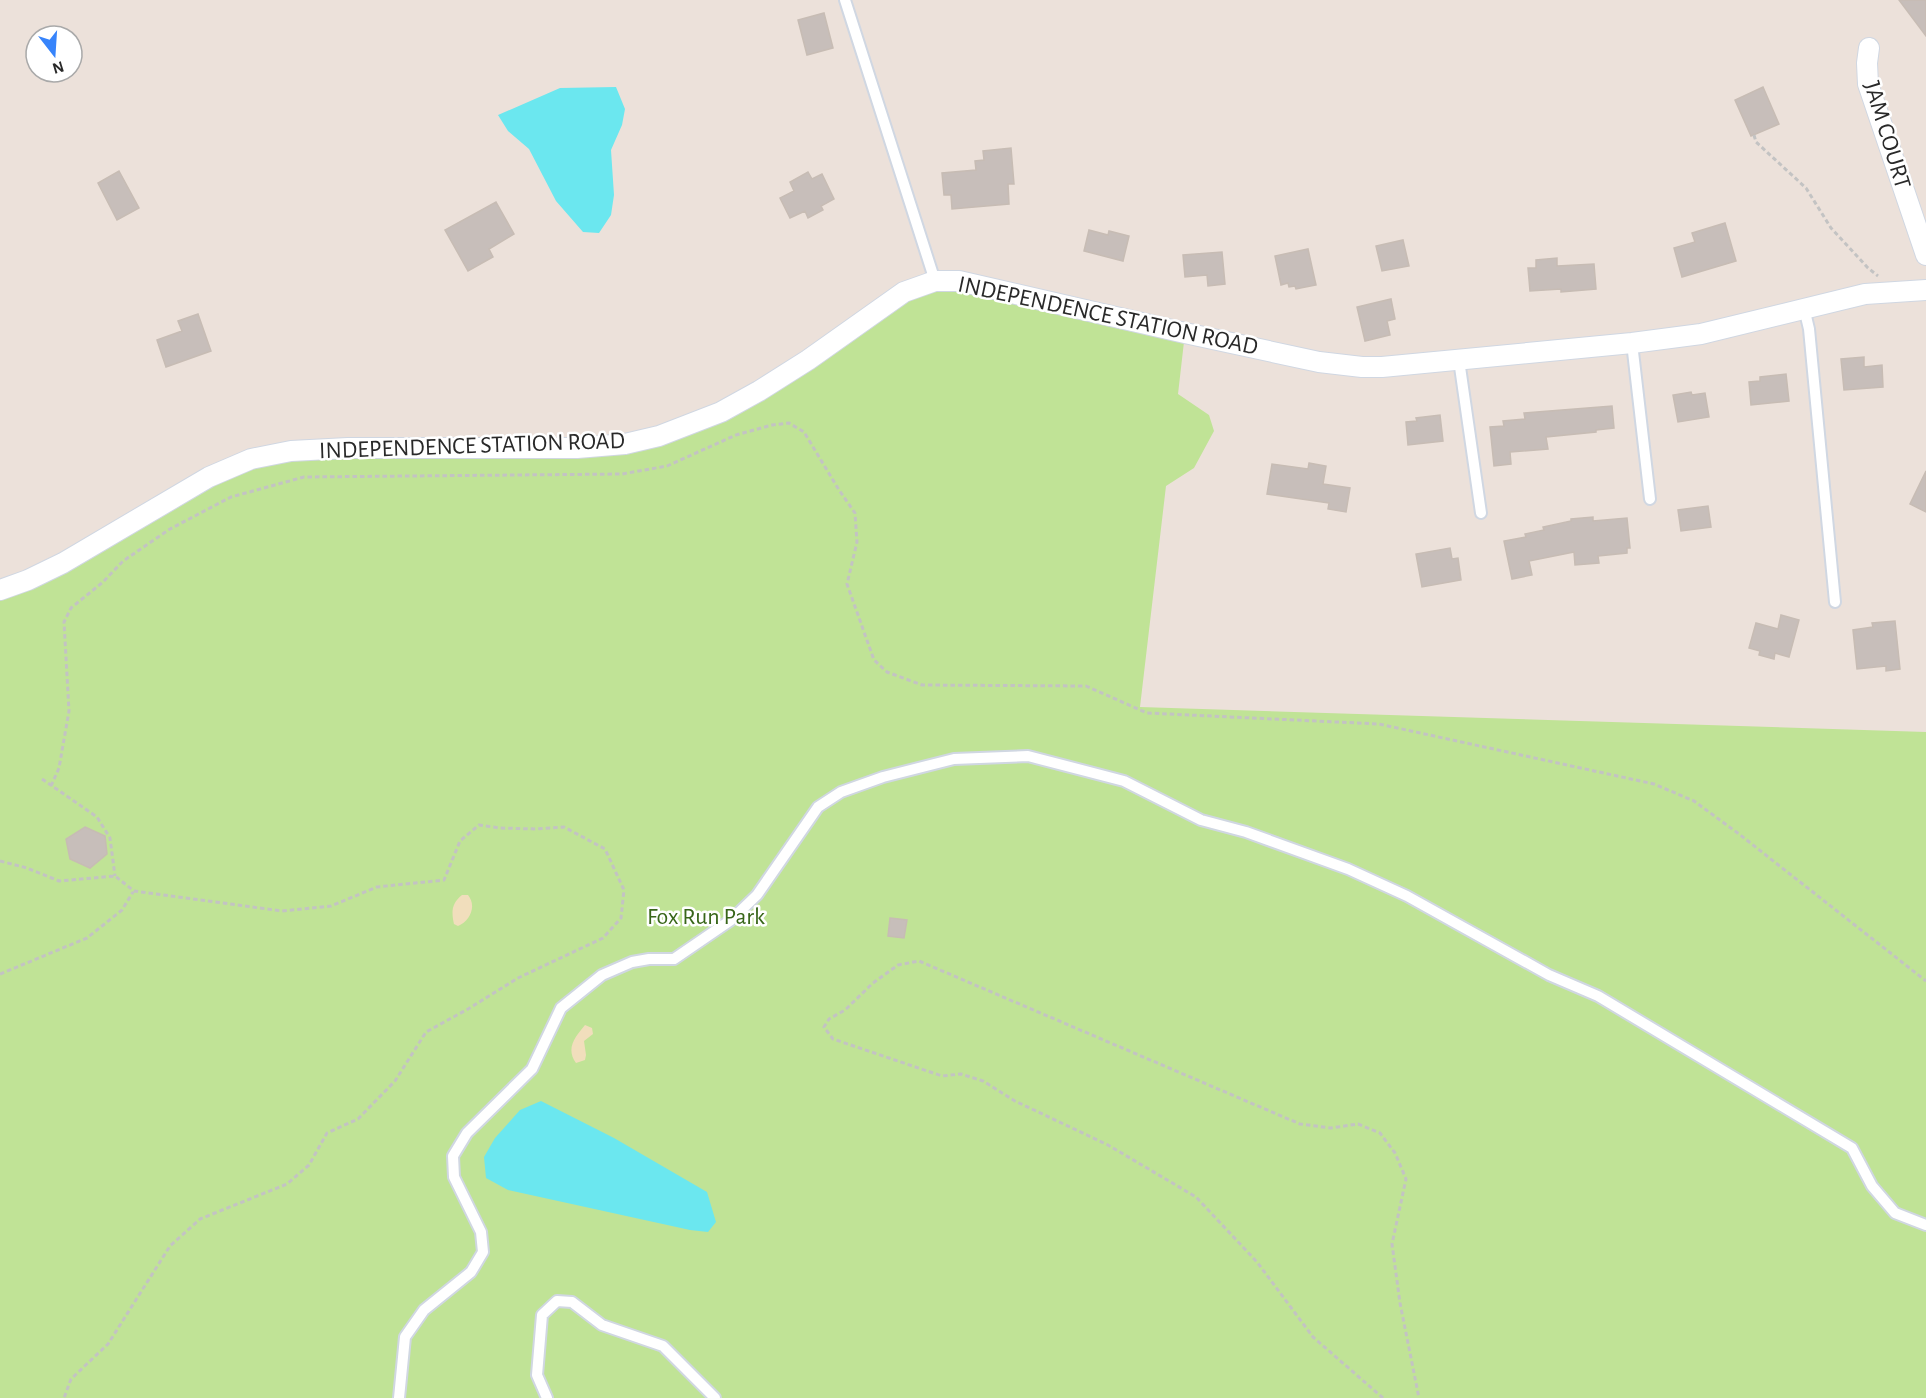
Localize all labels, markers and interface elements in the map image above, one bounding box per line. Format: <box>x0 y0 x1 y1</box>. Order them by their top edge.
north arrow <box>24 24 84 84</box>
text: N <box>50 58 66 77</box>
street label: JAM COURT <box>1859 78 1915 192</box>
street label: INDEPENDENCE STATION ROAD <box>956 272 1260 360</box>
street label: INDEPENDENCE STATION ROAD <box>319 429 625 463</box>
park label: Fox Run Park <box>647 905 765 929</box>

